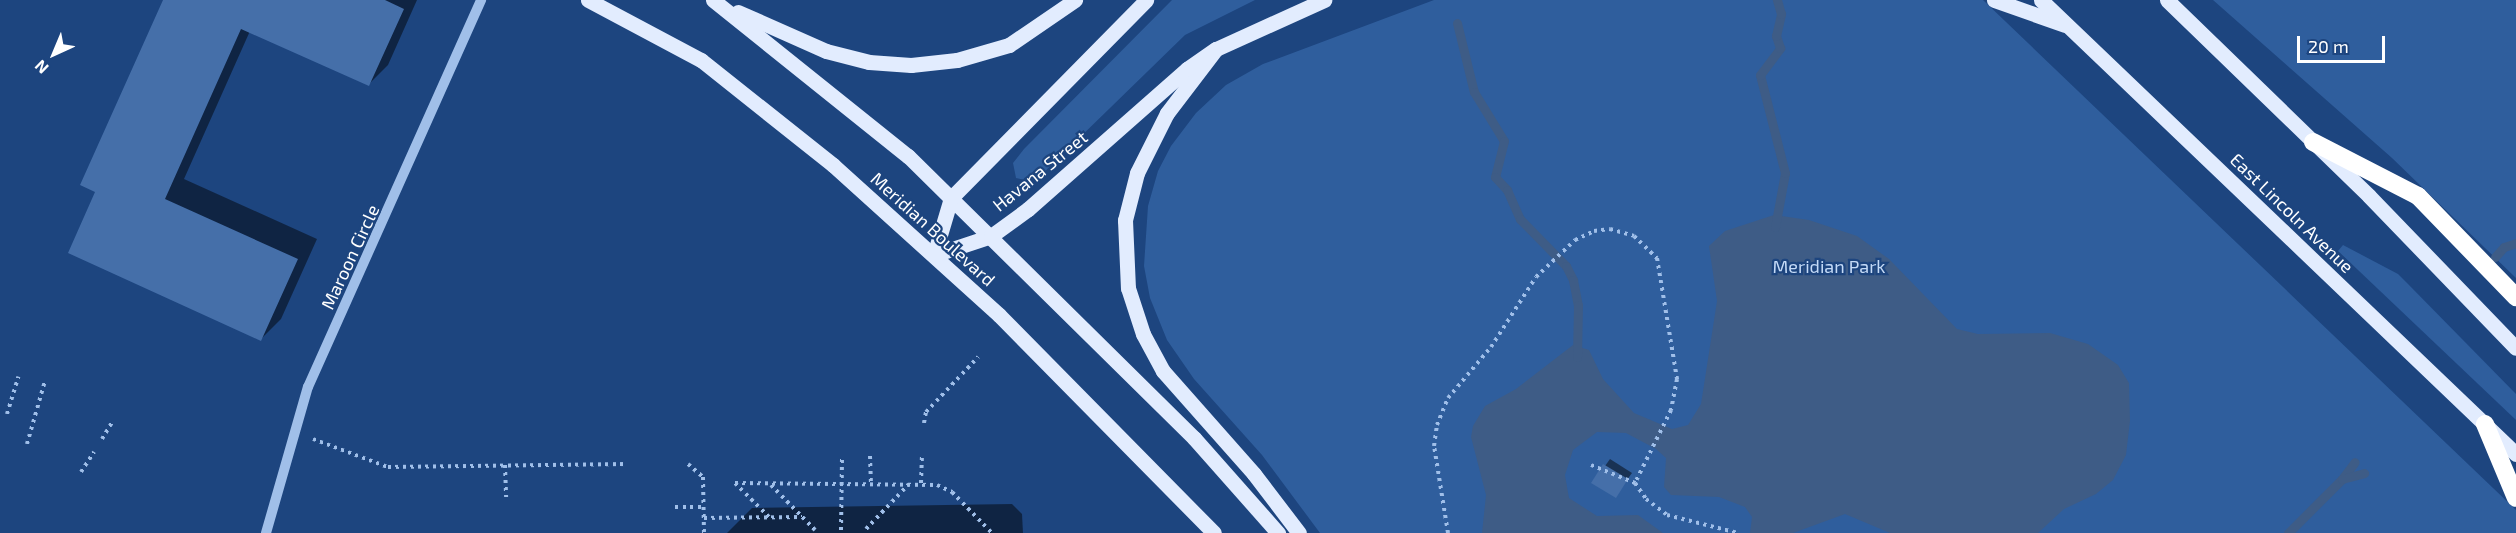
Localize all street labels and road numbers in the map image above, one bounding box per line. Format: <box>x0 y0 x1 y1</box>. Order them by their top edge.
street label: Havana Street <box>988 126 1092 216</box>
street label: East Lincoln Avenue <box>2226 149 2358 277</box>
street label: Meridian Boulevard <box>866 168 1000 290</box>
street label: Maroon Circle <box>316 201 384 313</box>

